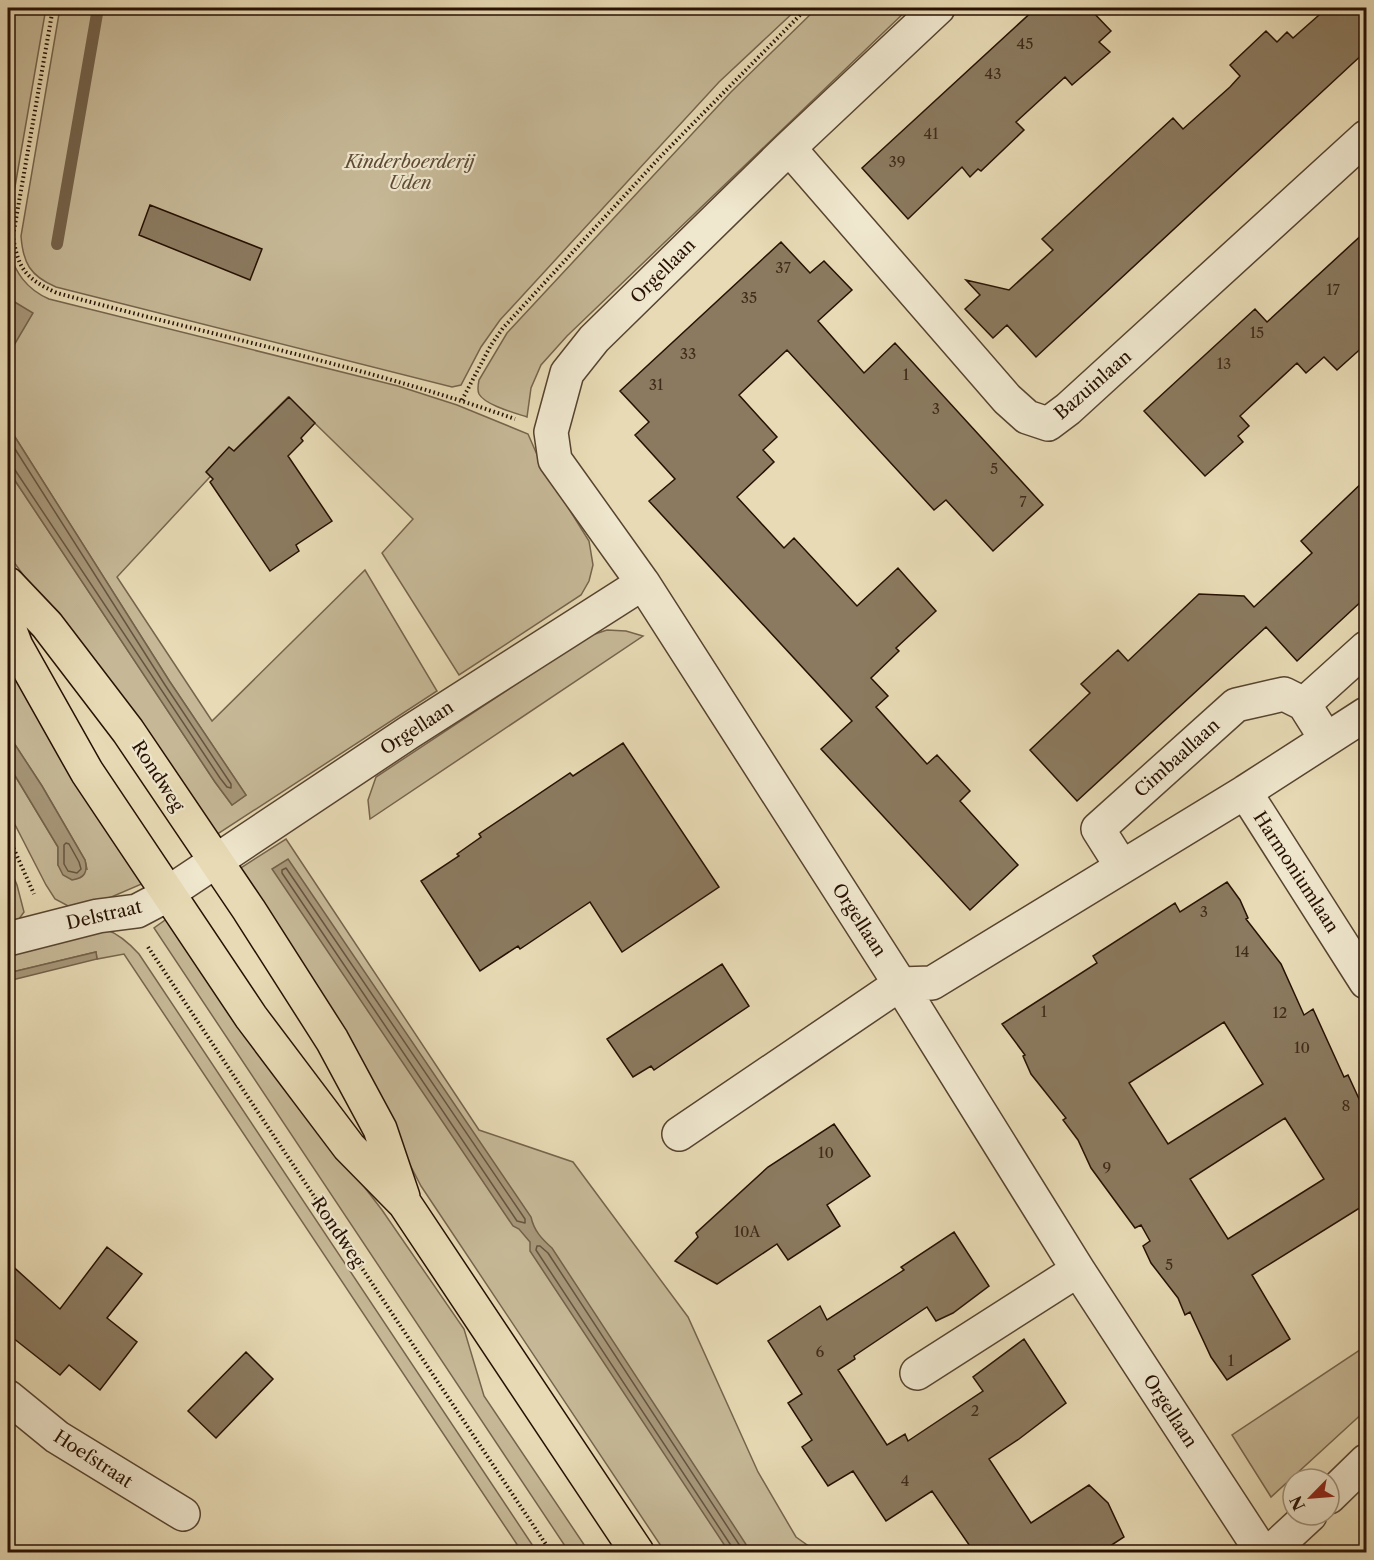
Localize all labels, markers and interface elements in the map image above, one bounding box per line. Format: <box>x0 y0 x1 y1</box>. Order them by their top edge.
house number: 45 <box>1017 34 1033 53</box>
house number: 43 <box>985 64 1001 83</box>
house number: 41 <box>924 124 939 143</box>
park label: Kinderboerderij Uden <box>343 151 476 194</box>
house number: 39 <box>888 152 906 171</box>
street label: Orgellaan <box>626 234 700 308</box>
house number: 37 <box>775 258 791 277</box>
house number: 17 <box>1326 280 1340 299</box>
house number: 35 <box>741 288 757 307</box>
house number: 15 <box>1250 323 1264 342</box>
house number: 33 <box>680 344 696 363</box>
street label: Bazuinlaan <box>1050 346 1136 424</box>
house number: 13 <box>1217 354 1231 373</box>
house number: 1 <box>903 365 910 384</box>
house number: 31 <box>649 375 664 394</box>
house number: 3 <box>932 399 940 418</box>
house number: 5 <box>990 459 998 478</box>
house number: 7 <box>1019 492 1027 511</box>
street label: Orgellaan <box>376 696 458 760</box>
street label: Cimbaallaan <box>1130 714 1224 802</box>
street label: Rondweg <box>127 736 189 816</box>
street label: Harmoniumlaan <box>1249 807 1343 937</box>
street label: Orgellaan <box>827 879 891 961</box>
street label: Delstraat <box>64 895 145 934</box>
house number: 3 <box>1200 902 1208 921</box>
house number: 14 <box>1235 942 1249 961</box>
house number: 1 <box>1041 1002 1048 1021</box>
house number: 12 <box>1273 1003 1287 1022</box>
house number: 10 <box>1294 1038 1310 1057</box>
house number: 8 <box>1342 1096 1351 1115</box>
house number: 10 <box>818 1143 834 1162</box>
house number: 9 <box>1103 1158 1111 1177</box>
street label: Rondweg <box>306 1193 370 1272</box>
house number: 10A <box>734 1222 761 1241</box>
house number: 5 <box>1165 1255 1173 1274</box>
house number: 6 <box>816 1342 825 1361</box>
house number: 1 <box>1228 1351 1235 1370</box>
street label: Orgellaan <box>1138 1370 1202 1452</box>
house number: 2 <box>971 1401 979 1420</box>
street label: Hoefstraat <box>49 1425 137 1493</box>
north arrow <box>1281 1467 1341 1527</box>
house number: 4 <box>901 1471 909 1490</box>
text: N <box>1285 1493 1309 1514</box>

